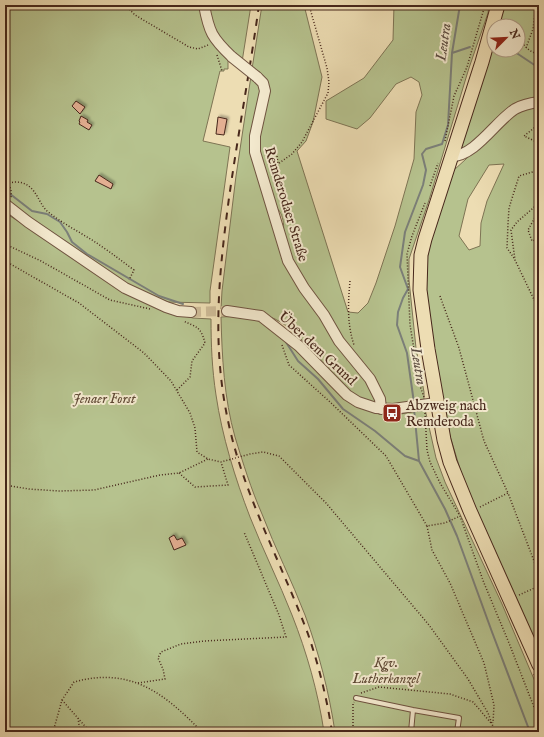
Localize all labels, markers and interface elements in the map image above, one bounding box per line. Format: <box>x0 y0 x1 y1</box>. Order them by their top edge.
north arrow <box>486 18 526 58</box>
water label: Leutra <box>431 22 456 63</box>
text: N <box>505 26 523 42</box>
street label: Remderodaer Straße <box>260 145 312 265</box>
street label: Über dem Grund <box>274 307 361 390</box>
water label: Leutra <box>406 345 431 387</box>
park label: Jenaer Forst <box>72 390 136 408</box>
place label: Abzweig nach Remderoda <box>405 397 487 431</box>
bus stop icon: Abzweig nach Remderoda <box>381 402 403 424</box>
park label: Kgv. Lutherkanzel <box>352 654 421 688</box>

